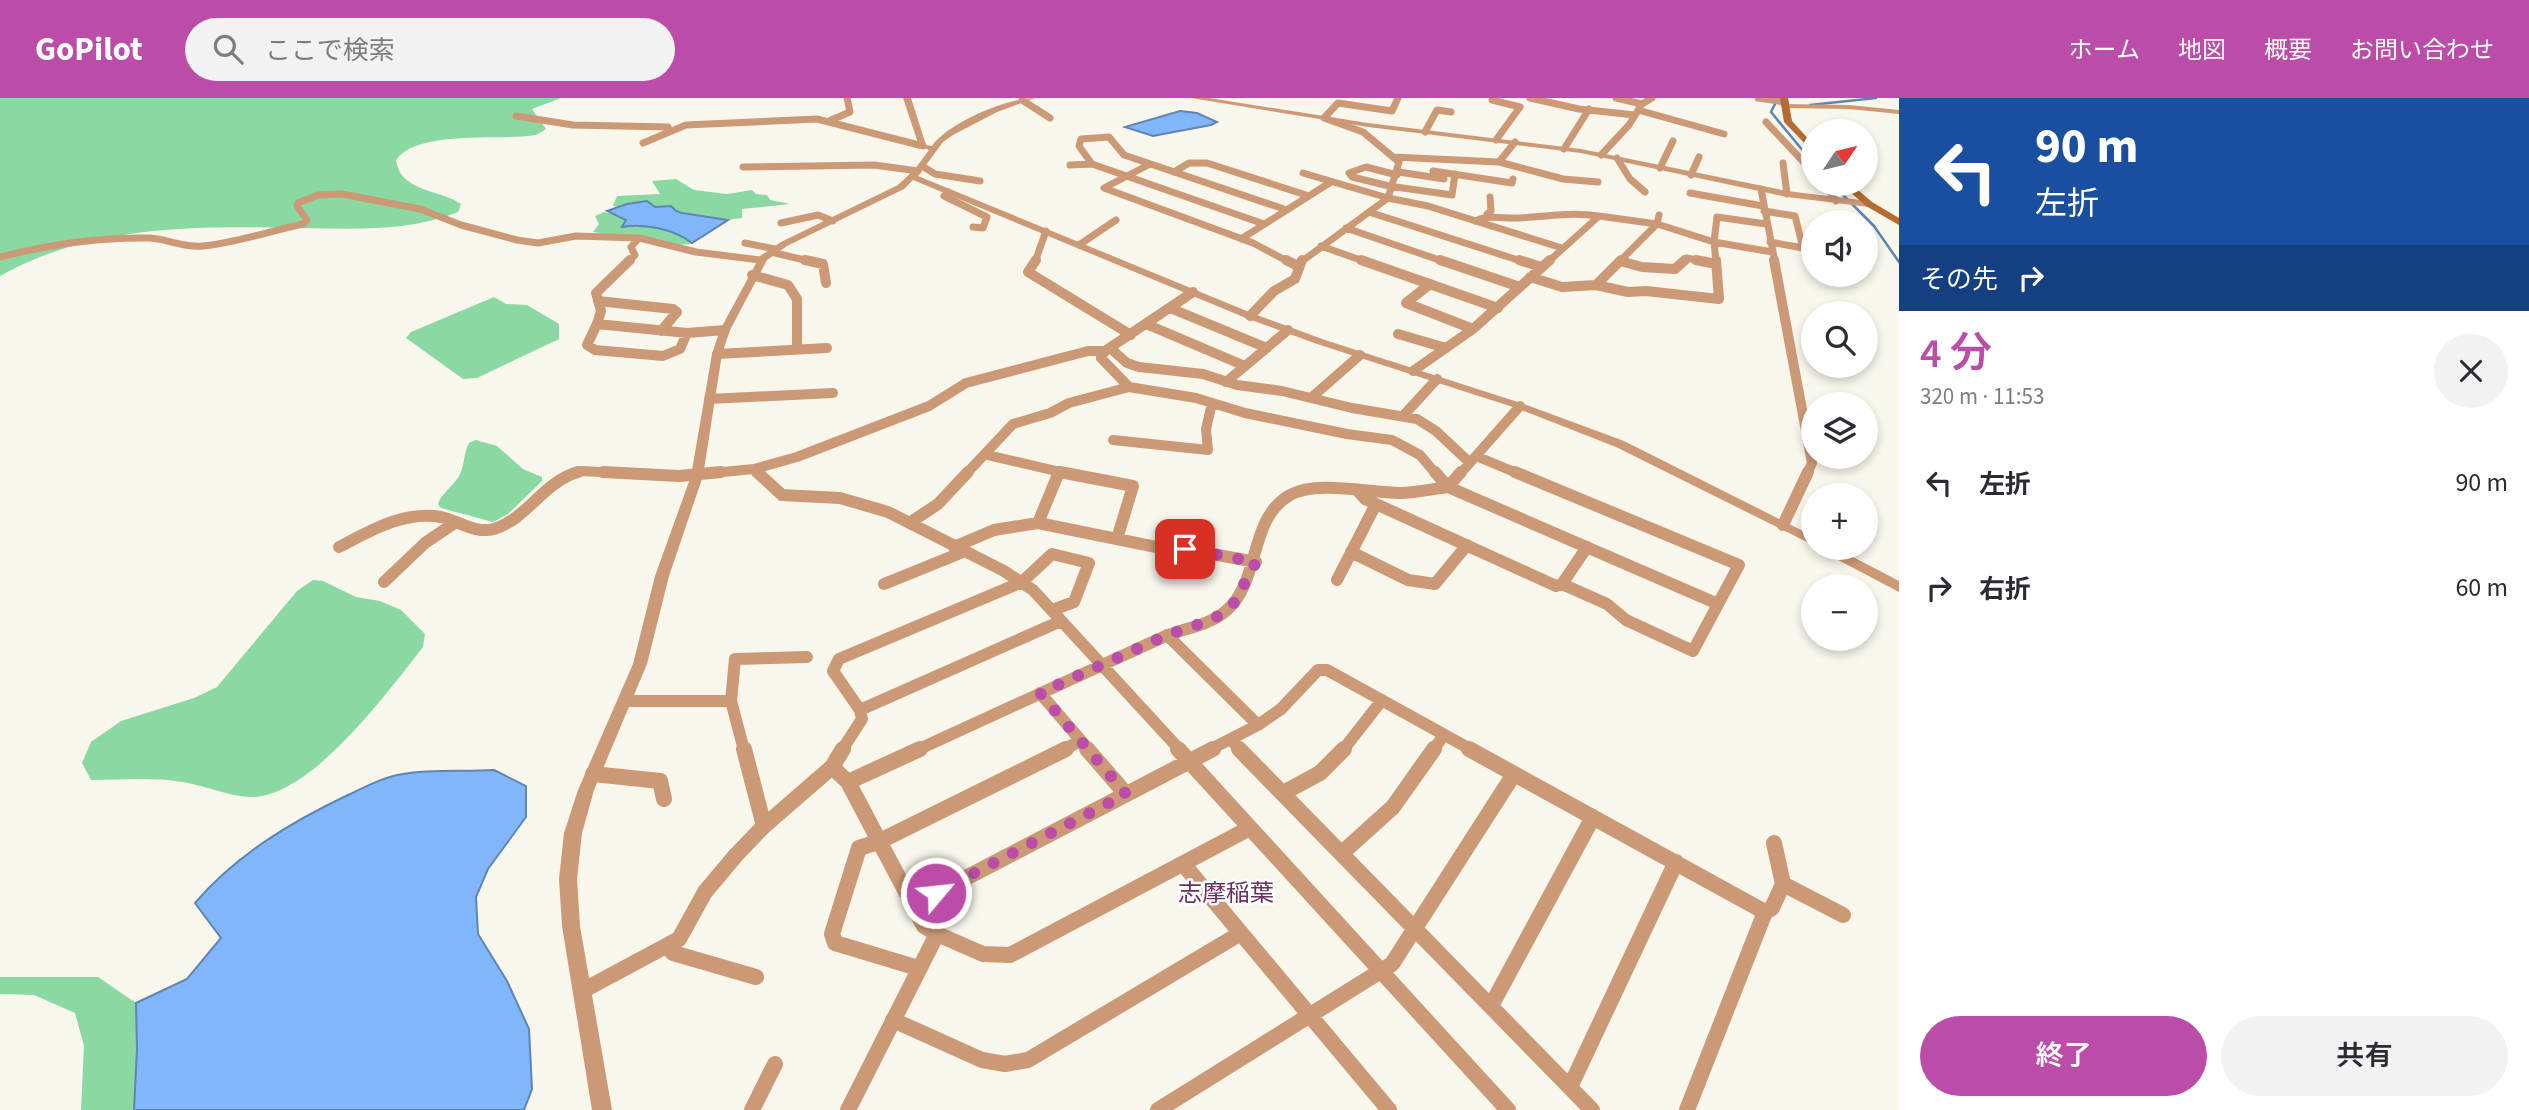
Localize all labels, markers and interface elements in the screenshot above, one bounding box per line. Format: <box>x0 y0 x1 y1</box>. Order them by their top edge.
search box <box>185 18 675 81</box>
text: GoPilot <box>35 26 143 73</box>
icon: search <box>209 30 247 68</box>
text: ここで検索 <box>265 32 395 69</box>
text: ホーム <box>2069 33 2140 68</box>
text: 地図 <box>2178 33 2226 68</box>
text: 概要 <box>2264 33 2312 68</box>
text: お問い合わせ <box>2350 33 2494 68</box>
text: 90 m <box>2035 112 2139 182</box>
north arrow <box>1801 119 1878 196</box>
map controls <box>1801 119 1878 651</box>
icon: left <box>1920 126 2011 217</box>
text: 左折 <box>2035 181 2099 227</box>
button: sound <box>1801 210 1878 287</box>
icon: right <box>2012 259 2050 297</box>
text: その先 <box>1920 261 1998 298</box>
button: search <box>1801 301 1878 378</box>
text: 4 分 <box>1920 324 1992 384</box>
button: close <box>2434 334 2508 408</box>
text: 320 m · 11:53 <box>1920 380 2044 413</box>
button: layers <box>1801 392 1878 469</box>
icon: left <box>1920 464 1958 502</box>
text: 90 m <box>2455 464 2508 501</box>
text: 左折 <box>1979 466 2031 503</box>
button: + <box>1801 483 1878 560</box>
pin <box>1155 519 1215 579</box>
icon: arrive <box>1166 530 1204 568</box>
icon: right <box>1920 569 1958 607</box>
text: 60 m <box>2455 569 2508 606</box>
text: 右折 <box>1979 571 2031 608</box>
button: − <box>1801 574 1878 651</box>
position arrow <box>899 856 973 930</box>
district label: 志摩稲葉 <box>1178 876 1274 911</box>
button: 終了 <box>1920 1016 2207 1096</box>
button: 共有 <box>2221 1016 2508 1096</box>

